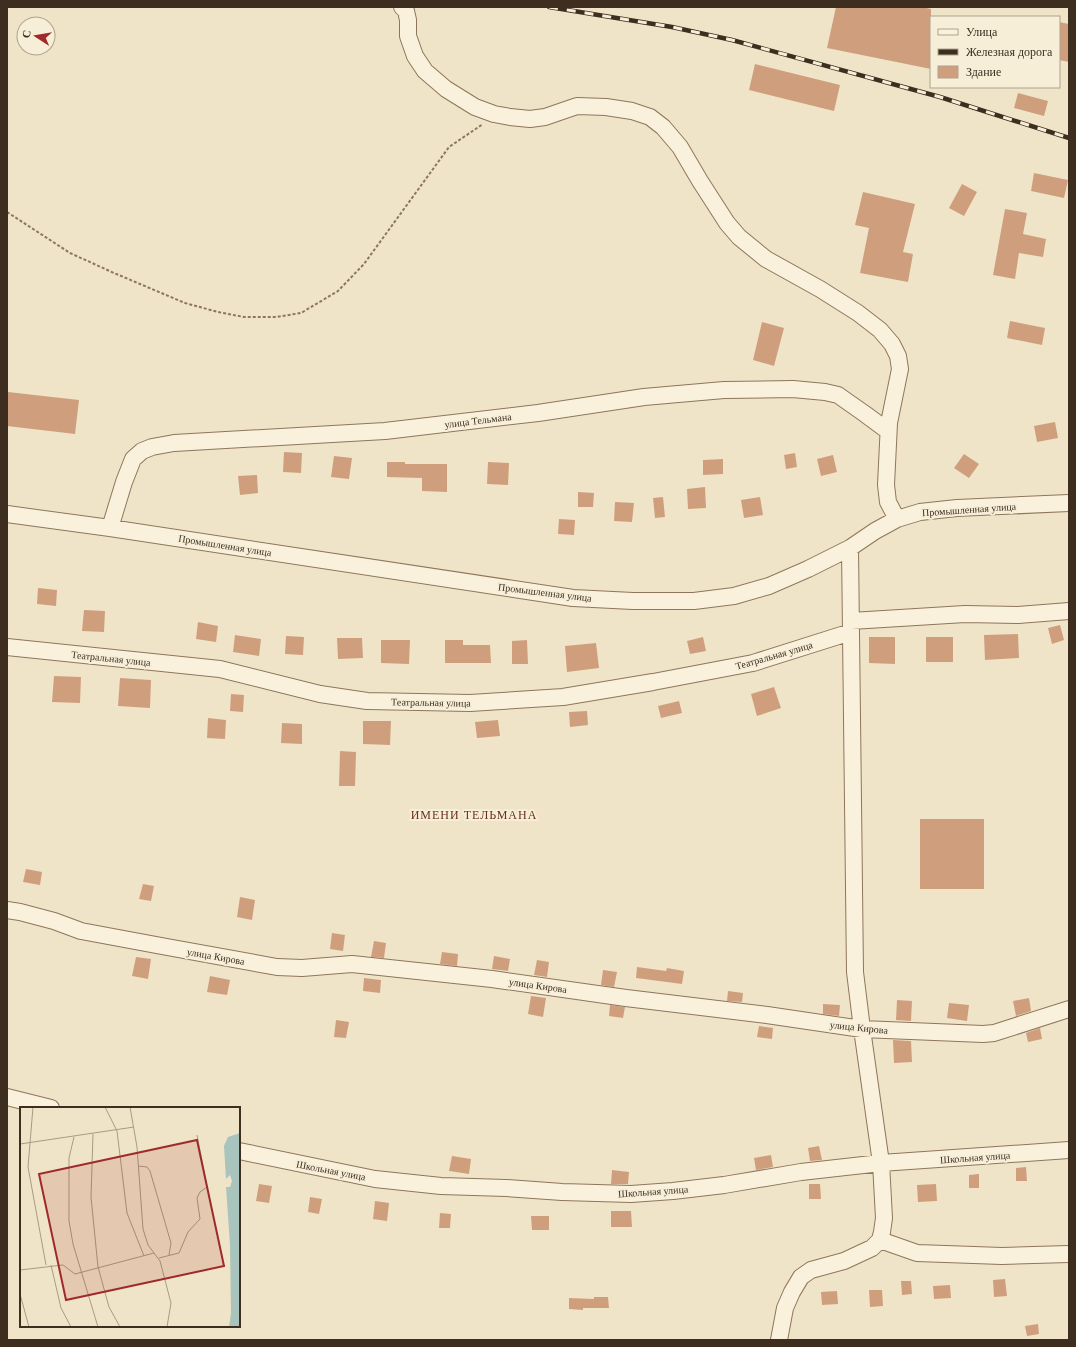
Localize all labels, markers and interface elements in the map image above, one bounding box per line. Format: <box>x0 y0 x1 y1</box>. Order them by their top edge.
north arrow <box>16 16 56 56</box>
legend <box>930 16 1060 88</box>
text: Улица <box>966 25 998 39</box>
text: С <box>20 29 33 39</box>
text: Железная дорога <box>966 45 1053 59</box>
text: Здание <box>966 65 1001 79</box>
street label: улица Тельмана <box>444 411 513 430</box>
street label: Промышленная улица <box>922 501 1017 518</box>
street label: Промышленная улица <box>178 533 273 558</box>
street label: Промышленная улица <box>498 581 593 604</box>
street label: Театральная улица <box>734 639 814 672</box>
street label: Театральная улица <box>71 649 152 668</box>
street label: Театральная улица <box>391 696 471 709</box>
district label: ИМЕНИ ТЕЛЬМАНА <box>411 808 537 822</box>
street label: улица Кирова <box>186 946 246 967</box>
street label: улица Кирова <box>508 976 568 995</box>
street label: улица Кирова <box>829 1019 889 1036</box>
inset map <box>20 1107 240 1327</box>
street label: Школьная улица <box>940 1150 1011 1165</box>
street label: Школьная улица <box>295 1158 367 1183</box>
street label: Школьная улица <box>618 1184 689 1199</box>

